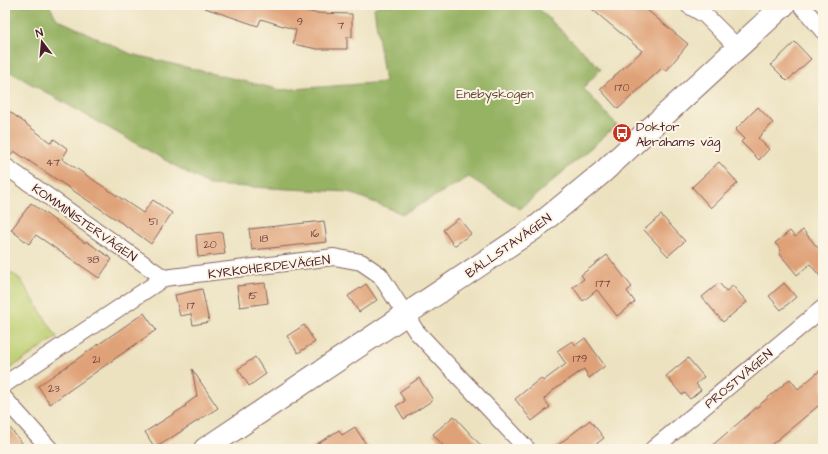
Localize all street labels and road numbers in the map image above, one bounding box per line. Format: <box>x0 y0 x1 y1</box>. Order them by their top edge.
street label: KOMMINISTERVÄGEN <box>28 180 141 266</box>
street label: BÄLLSTAVÄGEN <box>462 209 555 282</box>
street label: KYRKOHERDEVÄGEN <box>207 251 331 283</box>
street label: PROSTVÄGEN <box>701 345 777 413</box>

